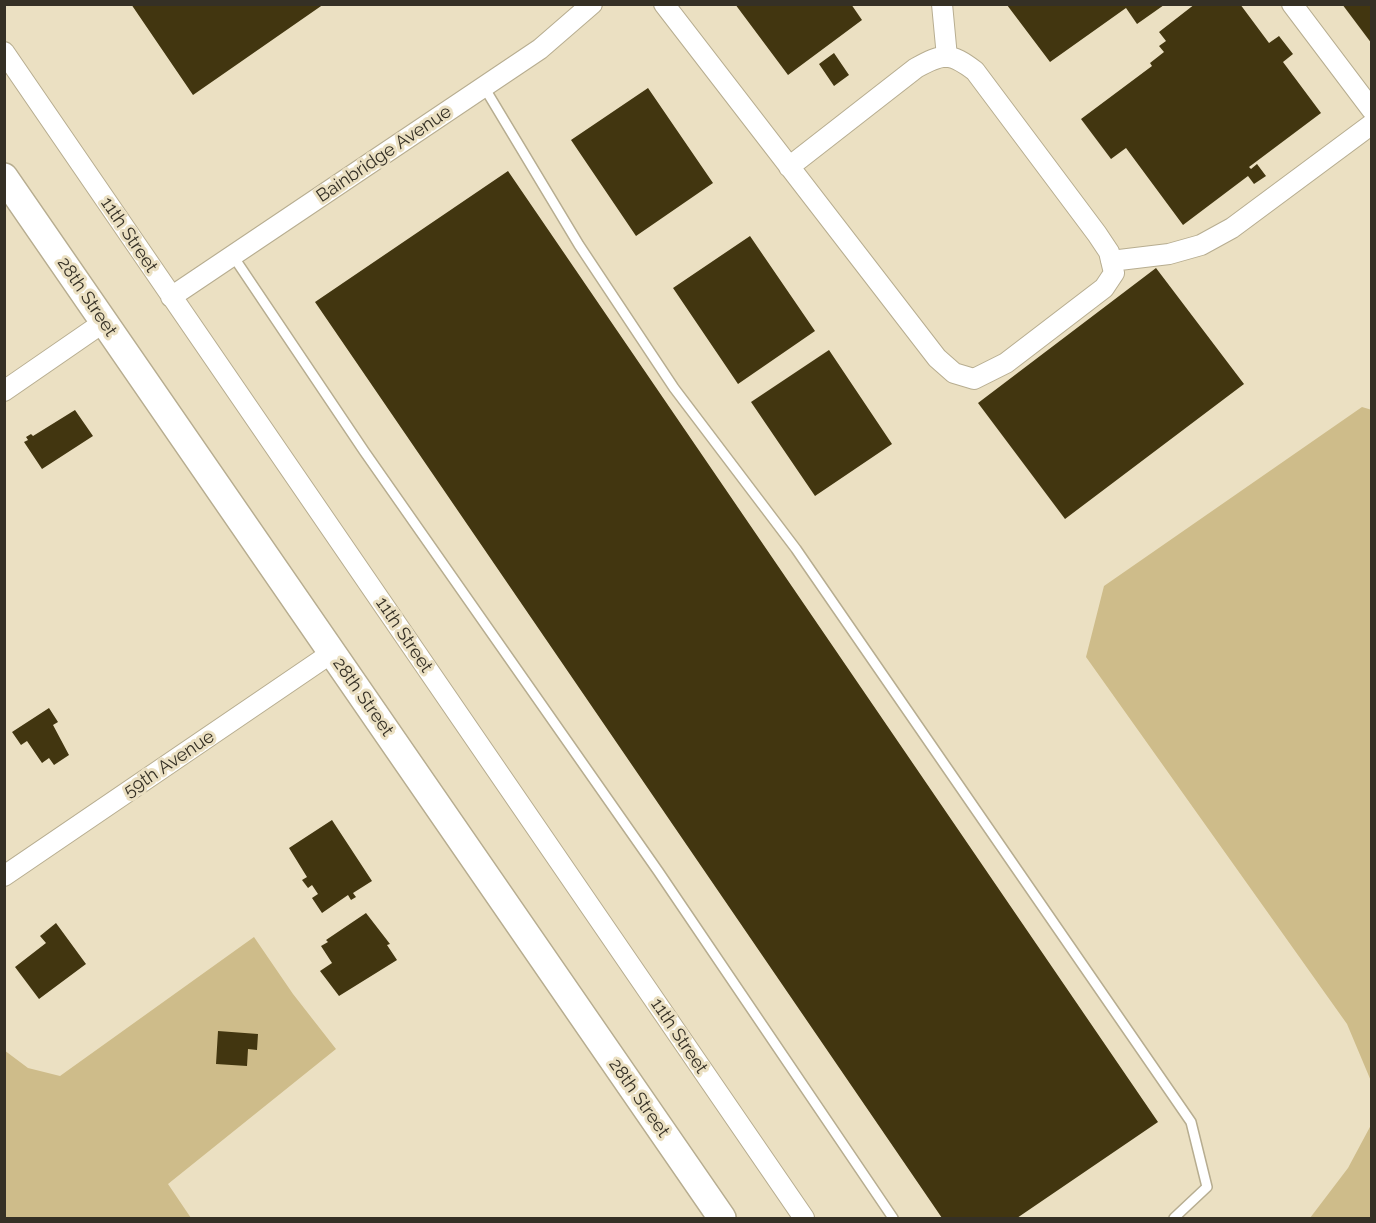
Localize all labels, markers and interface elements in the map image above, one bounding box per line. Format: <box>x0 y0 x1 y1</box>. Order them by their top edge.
street label: Bainbridge Avenue <box>312 101 456 207</box>
street label: 11th Street <box>96 193 162 277</box>
street label: 28th Street <box>53 253 121 341</box>
street label: 11th Street <box>371 593 437 677</box>
street label: 28th Street <box>328 654 398 740</box>
street label: 59th Avenue <box>120 726 218 802</box>
street label: 11th Street <box>646 994 712 1078</box>
street label: 28th Street <box>604 1055 674 1141</box>

